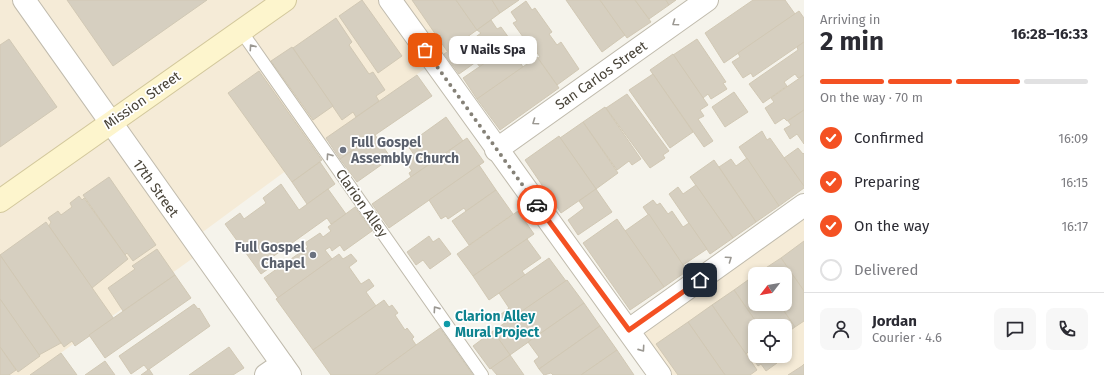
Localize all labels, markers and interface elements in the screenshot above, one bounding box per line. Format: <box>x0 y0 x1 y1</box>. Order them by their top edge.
text: Arriving in <box>820 12 880 27</box>
one-way arrow <box>672 18 679 26</box>
text: 16:28–16:33 <box>1011 25 1088 43</box>
text: 2 min <box>820 26 884 57</box>
pin <box>408 33 442 67</box>
callout: V Nails Spa <box>449 36 537 64</box>
street label: San Carlos Street <box>552 37 651 113</box>
icon: bag <box>414 39 436 61</box>
text: V Nails Spa <box>460 42 526 57</box>
one-way arrow <box>250 44 257 51</box>
street label: Mission Street <box>101 67 185 133</box>
text: On the way · 70 m <box>820 90 923 105</box>
one-way arrow <box>532 118 539 125</box>
icon: check <box>820 127 842 149</box>
text: Confirmed <box>854 129 924 147</box>
text: 16:09 <box>1058 131 1088 146</box>
place label: Full Gospel Assembly Church <box>350 134 459 167</box>
marker: Full Gospel Assembly Church <box>338 145 348 155</box>
one-way arrow <box>326 153 334 160</box>
street label: 17th Street <box>129 156 183 221</box>
street label: Clarion Alley <box>332 166 391 241</box>
icon: check <box>820 171 842 193</box>
text: Preparing <box>854 173 919 191</box>
text: 16:15 <box>1061 175 1088 190</box>
courier <box>517 185 557 225</box>
icon: car <box>526 194 548 216</box>
icon: check <box>820 215 842 237</box>
text: On the way <box>854 217 929 235</box>
text: 16:17 <box>1061 219 1088 234</box>
place label: Full Gospel Chapel <box>235 239 306 272</box>
marker: Full Gospel Chapel <box>308 250 318 260</box>
one-way arrow <box>724 257 731 264</box>
text: Delivered <box>854 261 918 279</box>
pin <box>683 263 717 297</box>
north arrow <box>748 267 792 311</box>
map controls <box>748 267 792 363</box>
icon: home <box>689 269 711 291</box>
one-way arrow <box>434 306 441 313</box>
place label: Clarion Alley Mural Project <box>455 308 540 341</box>
button: person <box>820 308 862 350</box>
button: chat <box>994 308 1036 350</box>
button: phone <box>1046 308 1088 350</box>
text: Jordan <box>872 312 917 330</box>
marker: Clarion Alley Mural Project <box>442 319 452 329</box>
button: locate <box>748 319 792 363</box>
text: Courier · 4.6 <box>872 330 942 345</box>
one-way arrow <box>637 345 644 352</box>

